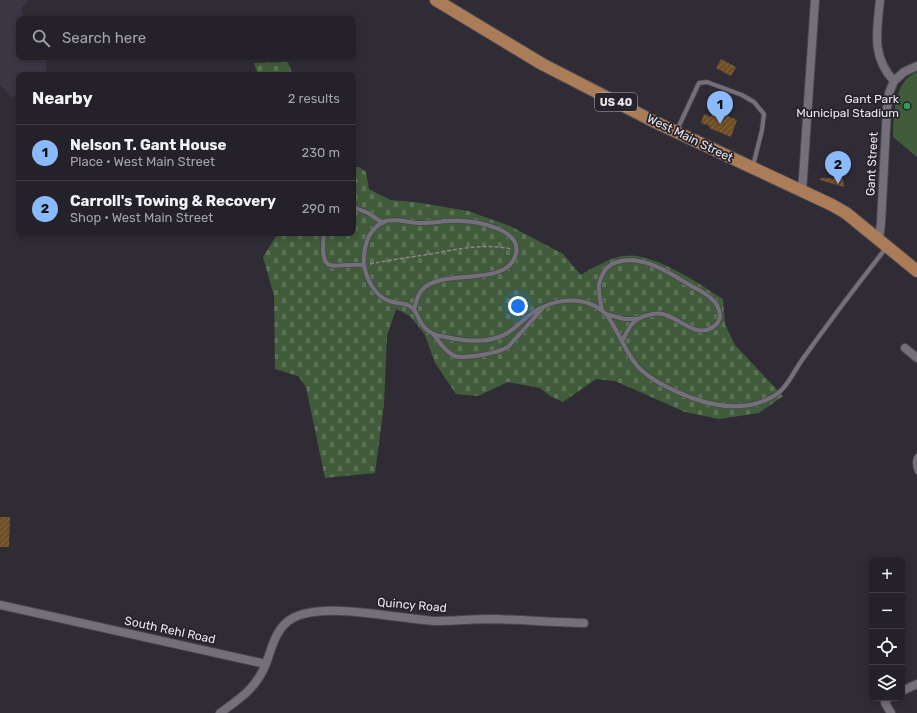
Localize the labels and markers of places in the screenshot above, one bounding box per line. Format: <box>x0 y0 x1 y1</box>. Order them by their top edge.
pin: 1 <box>707 91 733 124</box>
place label: Gant Park Municipal Stadium <box>796 92 900 120</box>
marker: Gant Park Municipal Stadium <box>902 101 912 111</box>
pin: 2 <box>825 151 851 184</box>

